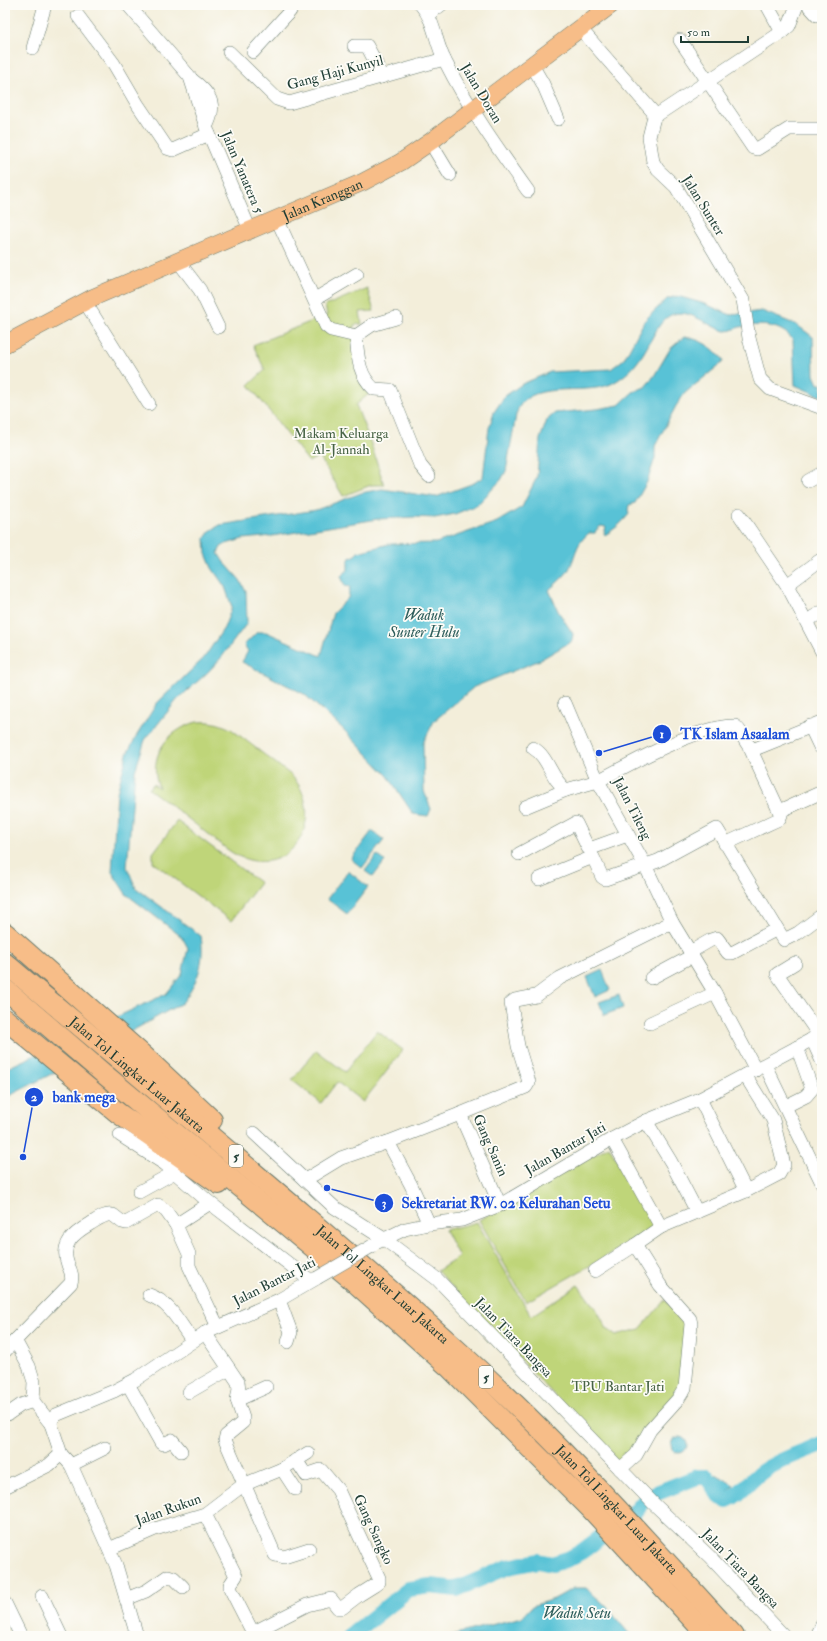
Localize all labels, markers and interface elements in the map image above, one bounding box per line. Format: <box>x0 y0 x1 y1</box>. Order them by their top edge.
scale bar <box>681 18 748 44</box>
text: 50 m <box>687 25 711 40</box>
street label: Gang Haji Kunyil <box>285 51 386 94</box>
street label: Jalan Doran <box>457 59 506 126</box>
street label: Jalan Yanatera 5 <box>217 127 268 217</box>
street label: Jalan Sunter <box>678 171 729 239</box>
street label: Jalan Kranggan <box>279 175 365 225</box>
park label: Makam Keluarga Al-Jannah <box>293 425 389 458</box>
water label: Waduk Sunter Hulu <box>388 606 459 642</box>
callout: TK Islam Asaalam <box>652 720 797 747</box>
text: TK Islam Asaalam <box>679 725 790 744</box>
text: 1 <box>660 727 664 742</box>
street label: Jalan Tileng <box>609 773 656 843</box>
street label: Jalan Tol Lingkar Luar Jakarta <box>65 1013 208 1137</box>
callout: bank mega <box>24 1083 123 1110</box>
text: bank mega <box>51 1088 116 1108</box>
text: 2 <box>31 1090 37 1105</box>
street label: Gang Sanin <box>469 1111 512 1179</box>
street label: Jalan Bantar Jati <box>521 1118 609 1179</box>
road number: 5 <box>229 1145 243 1167</box>
callout: Sekretariat RW. 02 Kelurahan Setu <box>374 1189 619 1216</box>
text: Sekretariat RW. 02 Kelurahan Setu <box>401 1194 611 1213</box>
text: 3 <box>382 1196 387 1211</box>
street label: Jalan Tol Lingkar Luar Jakarta <box>312 1221 453 1348</box>
street label: Jalan Bantar Jati <box>229 1253 319 1310</box>
street label: Jalan Tiara Bangsa <box>471 1293 556 1381</box>
road number: 5 <box>479 1366 493 1388</box>
park label: TPU Bantar Jati <box>571 1378 665 1395</box>
street label: Jalan Tol Lingkar Luar Jakarta <box>551 1441 682 1578</box>
street label: Jalan Rukun <box>132 1490 203 1530</box>
street label: Gang Sangko <box>350 1491 397 1567</box>
street label: Jalan Tiara Bangsa <box>698 1524 783 1612</box>
water label: Waduk Setu <box>543 1604 611 1623</box>

